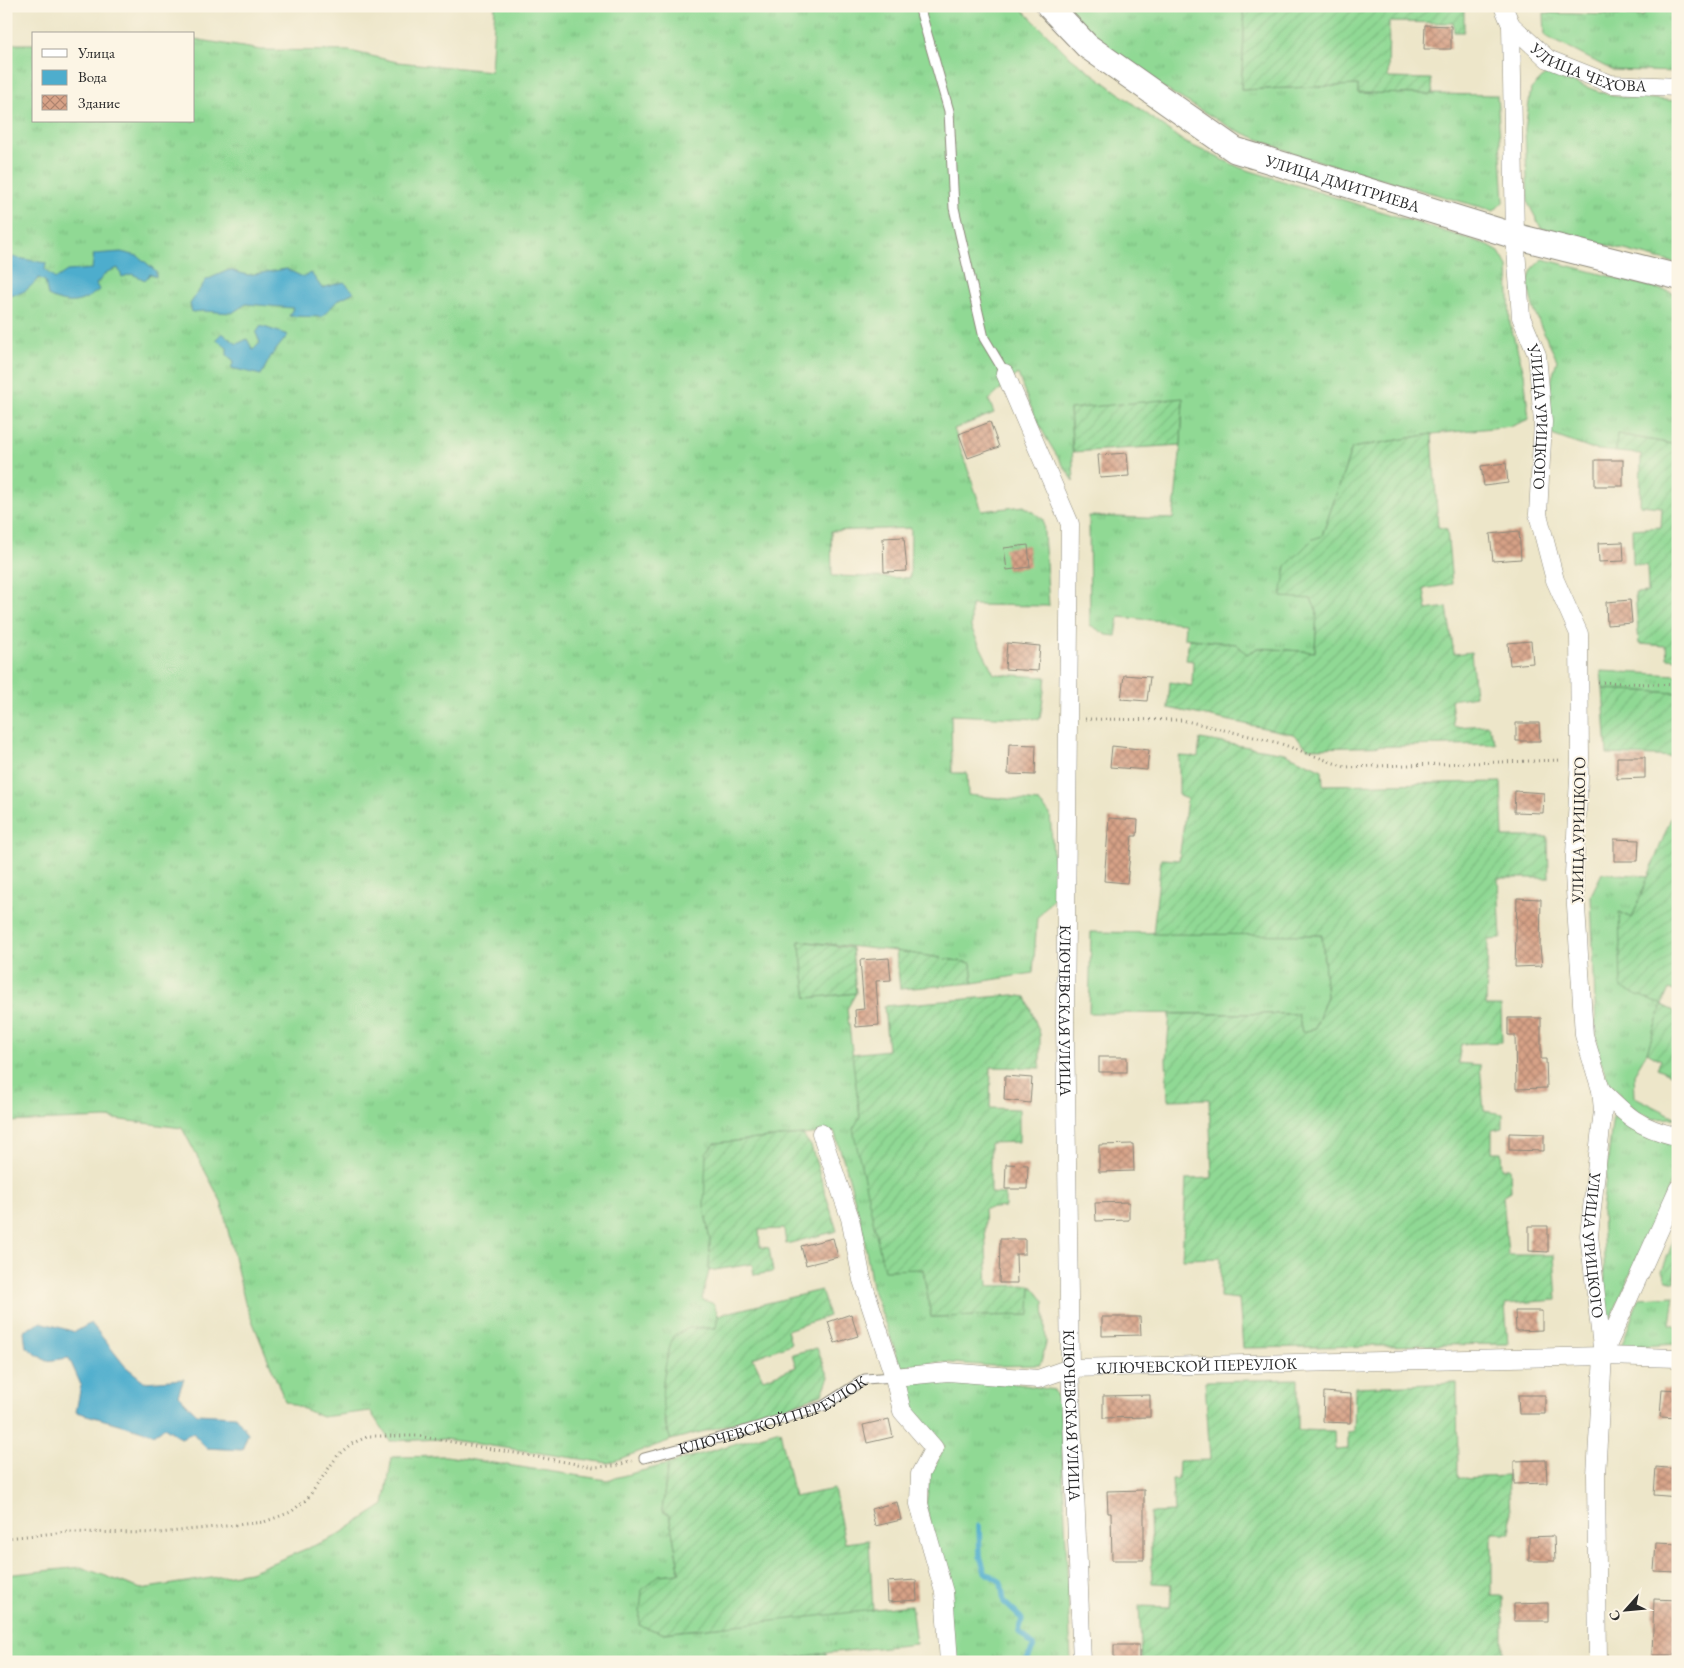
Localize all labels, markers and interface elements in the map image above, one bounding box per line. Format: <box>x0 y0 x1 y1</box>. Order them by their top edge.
legend <box>32 32 195 122</box>
street label: УЛИЦА ЧЕХОВА <box>1525 37 1648 97</box>
text: Улица <box>77 43 115 62</box>
text: Вода <box>78 67 107 86</box>
text: Здание <box>78 93 120 112</box>
street label: УЛИЦА ДМИТРИЕВА <box>1262 150 1424 218</box>
street label: УЛИЦА УРИЦКОГО <box>1522 340 1553 490</box>
street label: УЛИЦА УРИЦКОГО <box>1567 757 1590 904</box>
street label: КЛЮЧЕВСКАЯ УЛИЦА <box>1054 925 1076 1097</box>
street label: УЛИЦА УРИЦКОГО <box>1578 1170 1609 1319</box>
street label: КЛЮЧЕВСКАЯ УЛИЦА <box>1058 1330 1085 1503</box>
street label: КЛЮЧЕВСКОЙ ПЕРЕУЛОК <box>1096 1353 1298 1378</box>
street label: КЛЮЧЕВСКОЙ ПЕРЕУЛОК <box>676 1370 871 1459</box>
north arrow <box>1602 1586 1652 1636</box>
text: С <box>1604 1607 1625 1624</box>

